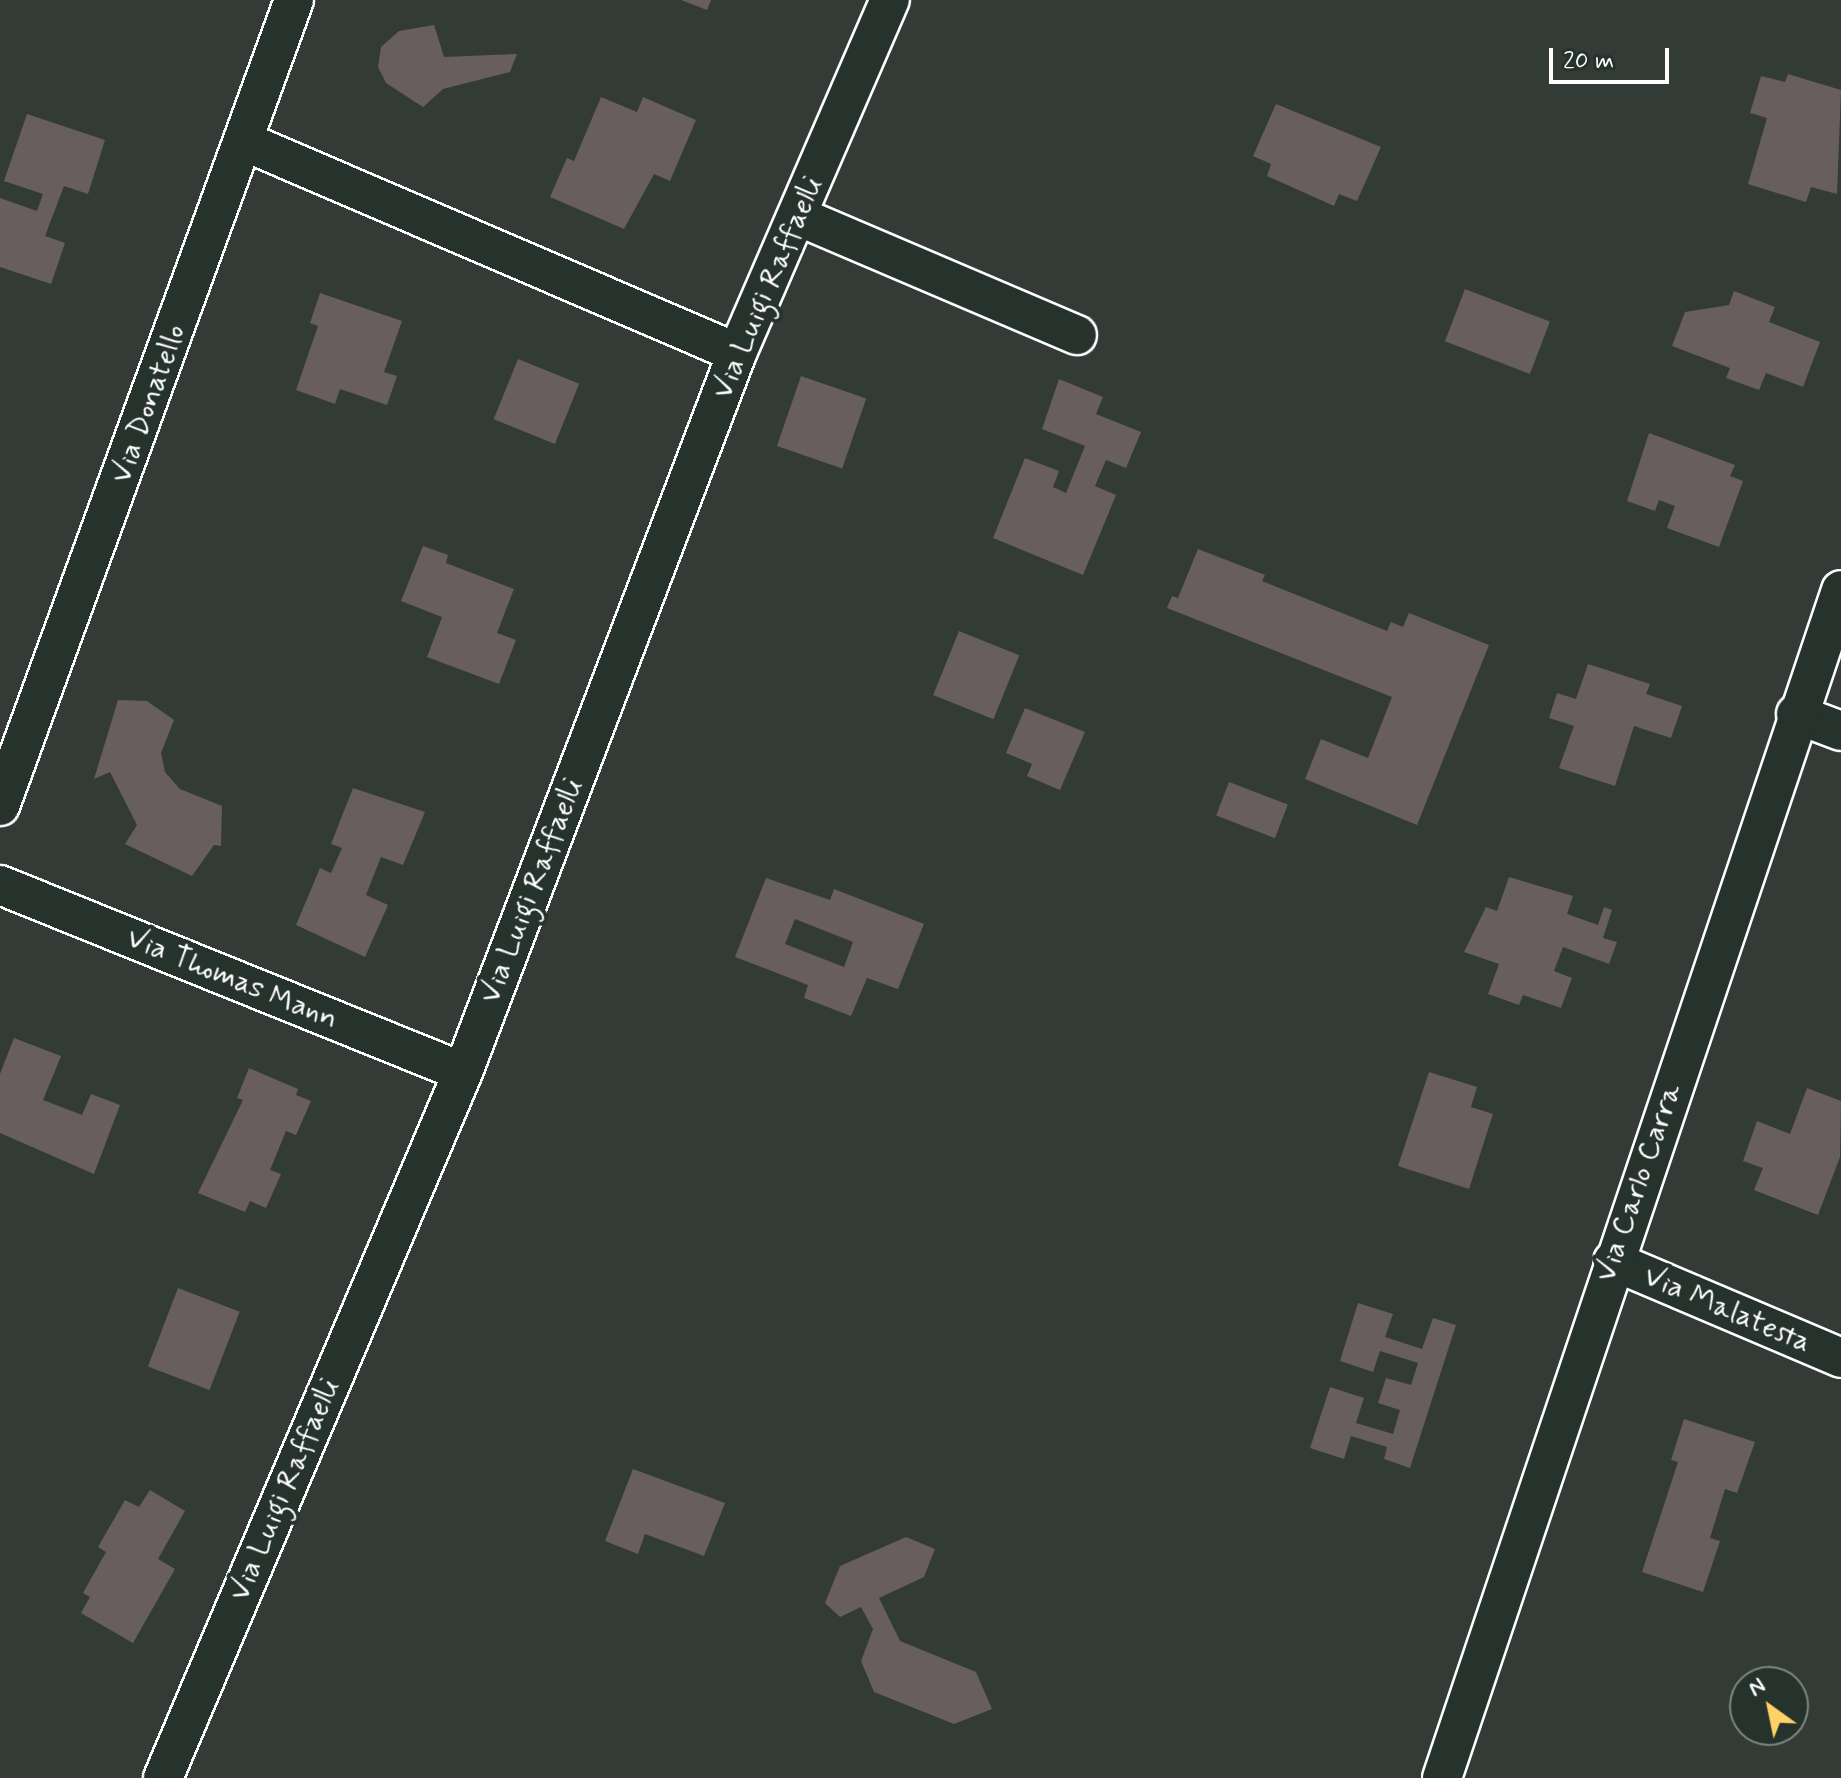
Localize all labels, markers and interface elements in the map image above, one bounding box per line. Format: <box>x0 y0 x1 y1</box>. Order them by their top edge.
scale bar <box>1553 32 1673 82</box>
text: 20 m <box>1563 46 1614 77</box>
street label: Via Luigi Raffaelli <box>707 176 829 400</box>
street label: Via Donatello <box>103 319 195 489</box>
street label: Via Luigi Raffaelli <box>474 778 590 1004</box>
street label: Via Thomas Mann <box>116 918 348 1040</box>
street label: Via Carlo Carra <box>1589 1082 1689 1284</box>
street label: Via Malatesta <box>1640 1259 1814 1361</box>
street label: Via Luigi Raffaelli <box>224 1378 346 1602</box>
north arrow <box>1729 1666 1809 1746</box>
text: N <box>1743 1672 1771 1703</box>

